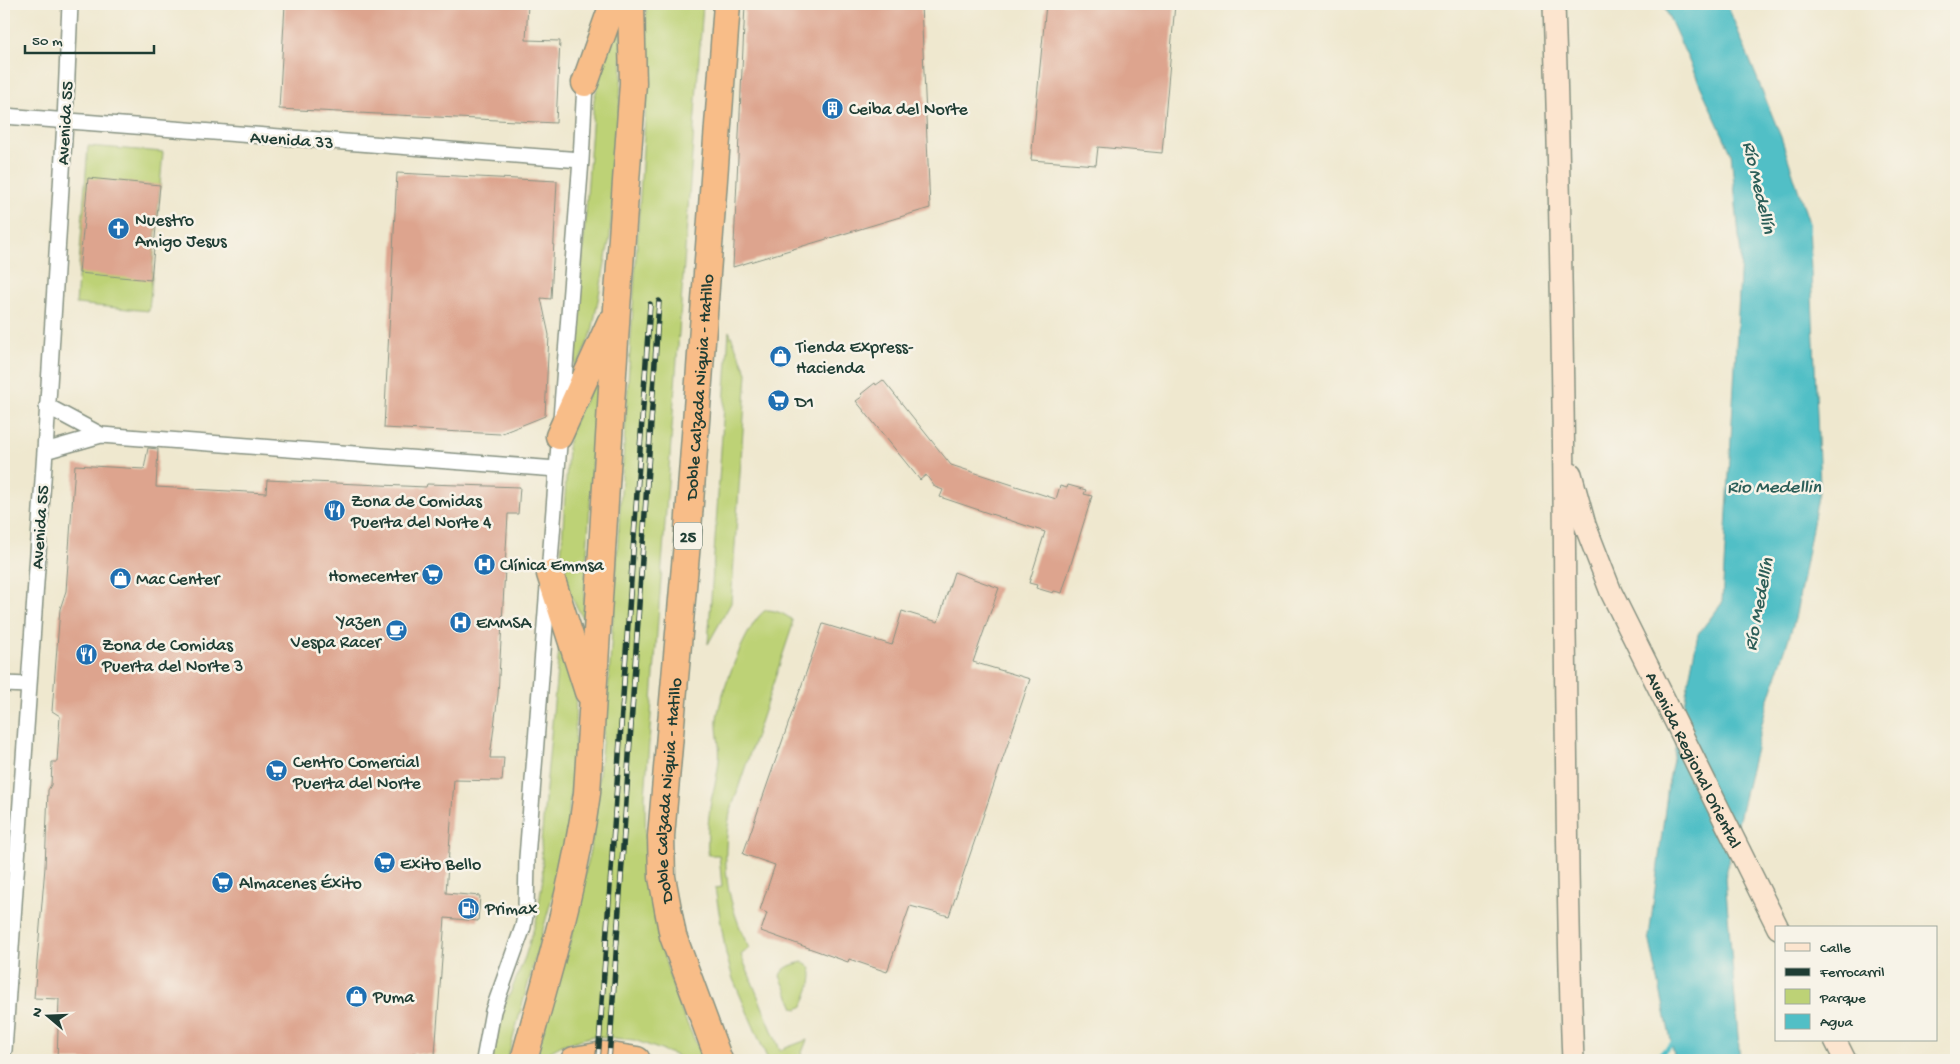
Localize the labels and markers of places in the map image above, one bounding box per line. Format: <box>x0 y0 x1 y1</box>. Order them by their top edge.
building icon: Ceiba del Norte <box>821 96 845 120</box>
place label: Ceiba del Norte <box>849 100 969 121</box>
place label: Nuestro Amigo Jesus <box>135 211 228 253</box>
church icon: Nuestro Amigo Jesus <box>107 217 131 241</box>
place label: Tienda Express- Hacienda <box>795 338 914 380</box>
shop icon: Tienda Express- Hacienda <box>768 344 792 368</box>
supermarket icon: D1 <box>767 389 791 413</box>
place label: D1 <box>794 393 814 414</box>
place label: Zona de Comidas Puerta del Norte 4 <box>350 492 492 534</box>
restaurant icon: Zona de Comidas Puerta del Norte 4 <box>323 498 347 522</box>
hospital icon: Clínica Emmsa <box>472 552 496 576</box>
place label: Clínica Emmsa <box>500 556 605 577</box>
supermarket icon: Homecenter <box>421 563 445 587</box>
shop icon: Mac Center <box>108 566 132 590</box>
place label: Homecenter <box>328 567 419 588</box>
place label: Mac Center <box>136 570 221 591</box>
hospital icon: EMMSA <box>448 610 472 634</box>
place label: Yazen Vespa Racer <box>290 612 383 654</box>
place label: EMMSA <box>476 614 533 635</box>
cafe icon: Yazen Vespa Racer <box>385 618 409 642</box>
place label: Zona de Comidas Puerta del Norte 3 <box>101 636 243 678</box>
restaurant icon: Zona de Comidas Puerta del Norte 3 <box>74 642 98 666</box>
place label: Centro Comercial Puerta del Norte <box>292 753 422 795</box>
supermarket icon: Centro Comercial Puerta del Norte <box>265 759 289 783</box>
supermarket icon: Exito Bello <box>372 851 396 875</box>
place label: Exito Bello <box>400 855 481 876</box>
supermarket icon: Almacenes Éxito <box>211 870 235 894</box>
place label: Almacenes Éxito <box>239 874 362 895</box>
fuel station icon: Primax <box>457 896 481 920</box>
place label: Primax <box>484 900 538 921</box>
shop icon: Puma <box>345 984 369 1008</box>
place label: Puma <box>372 988 415 1009</box>

